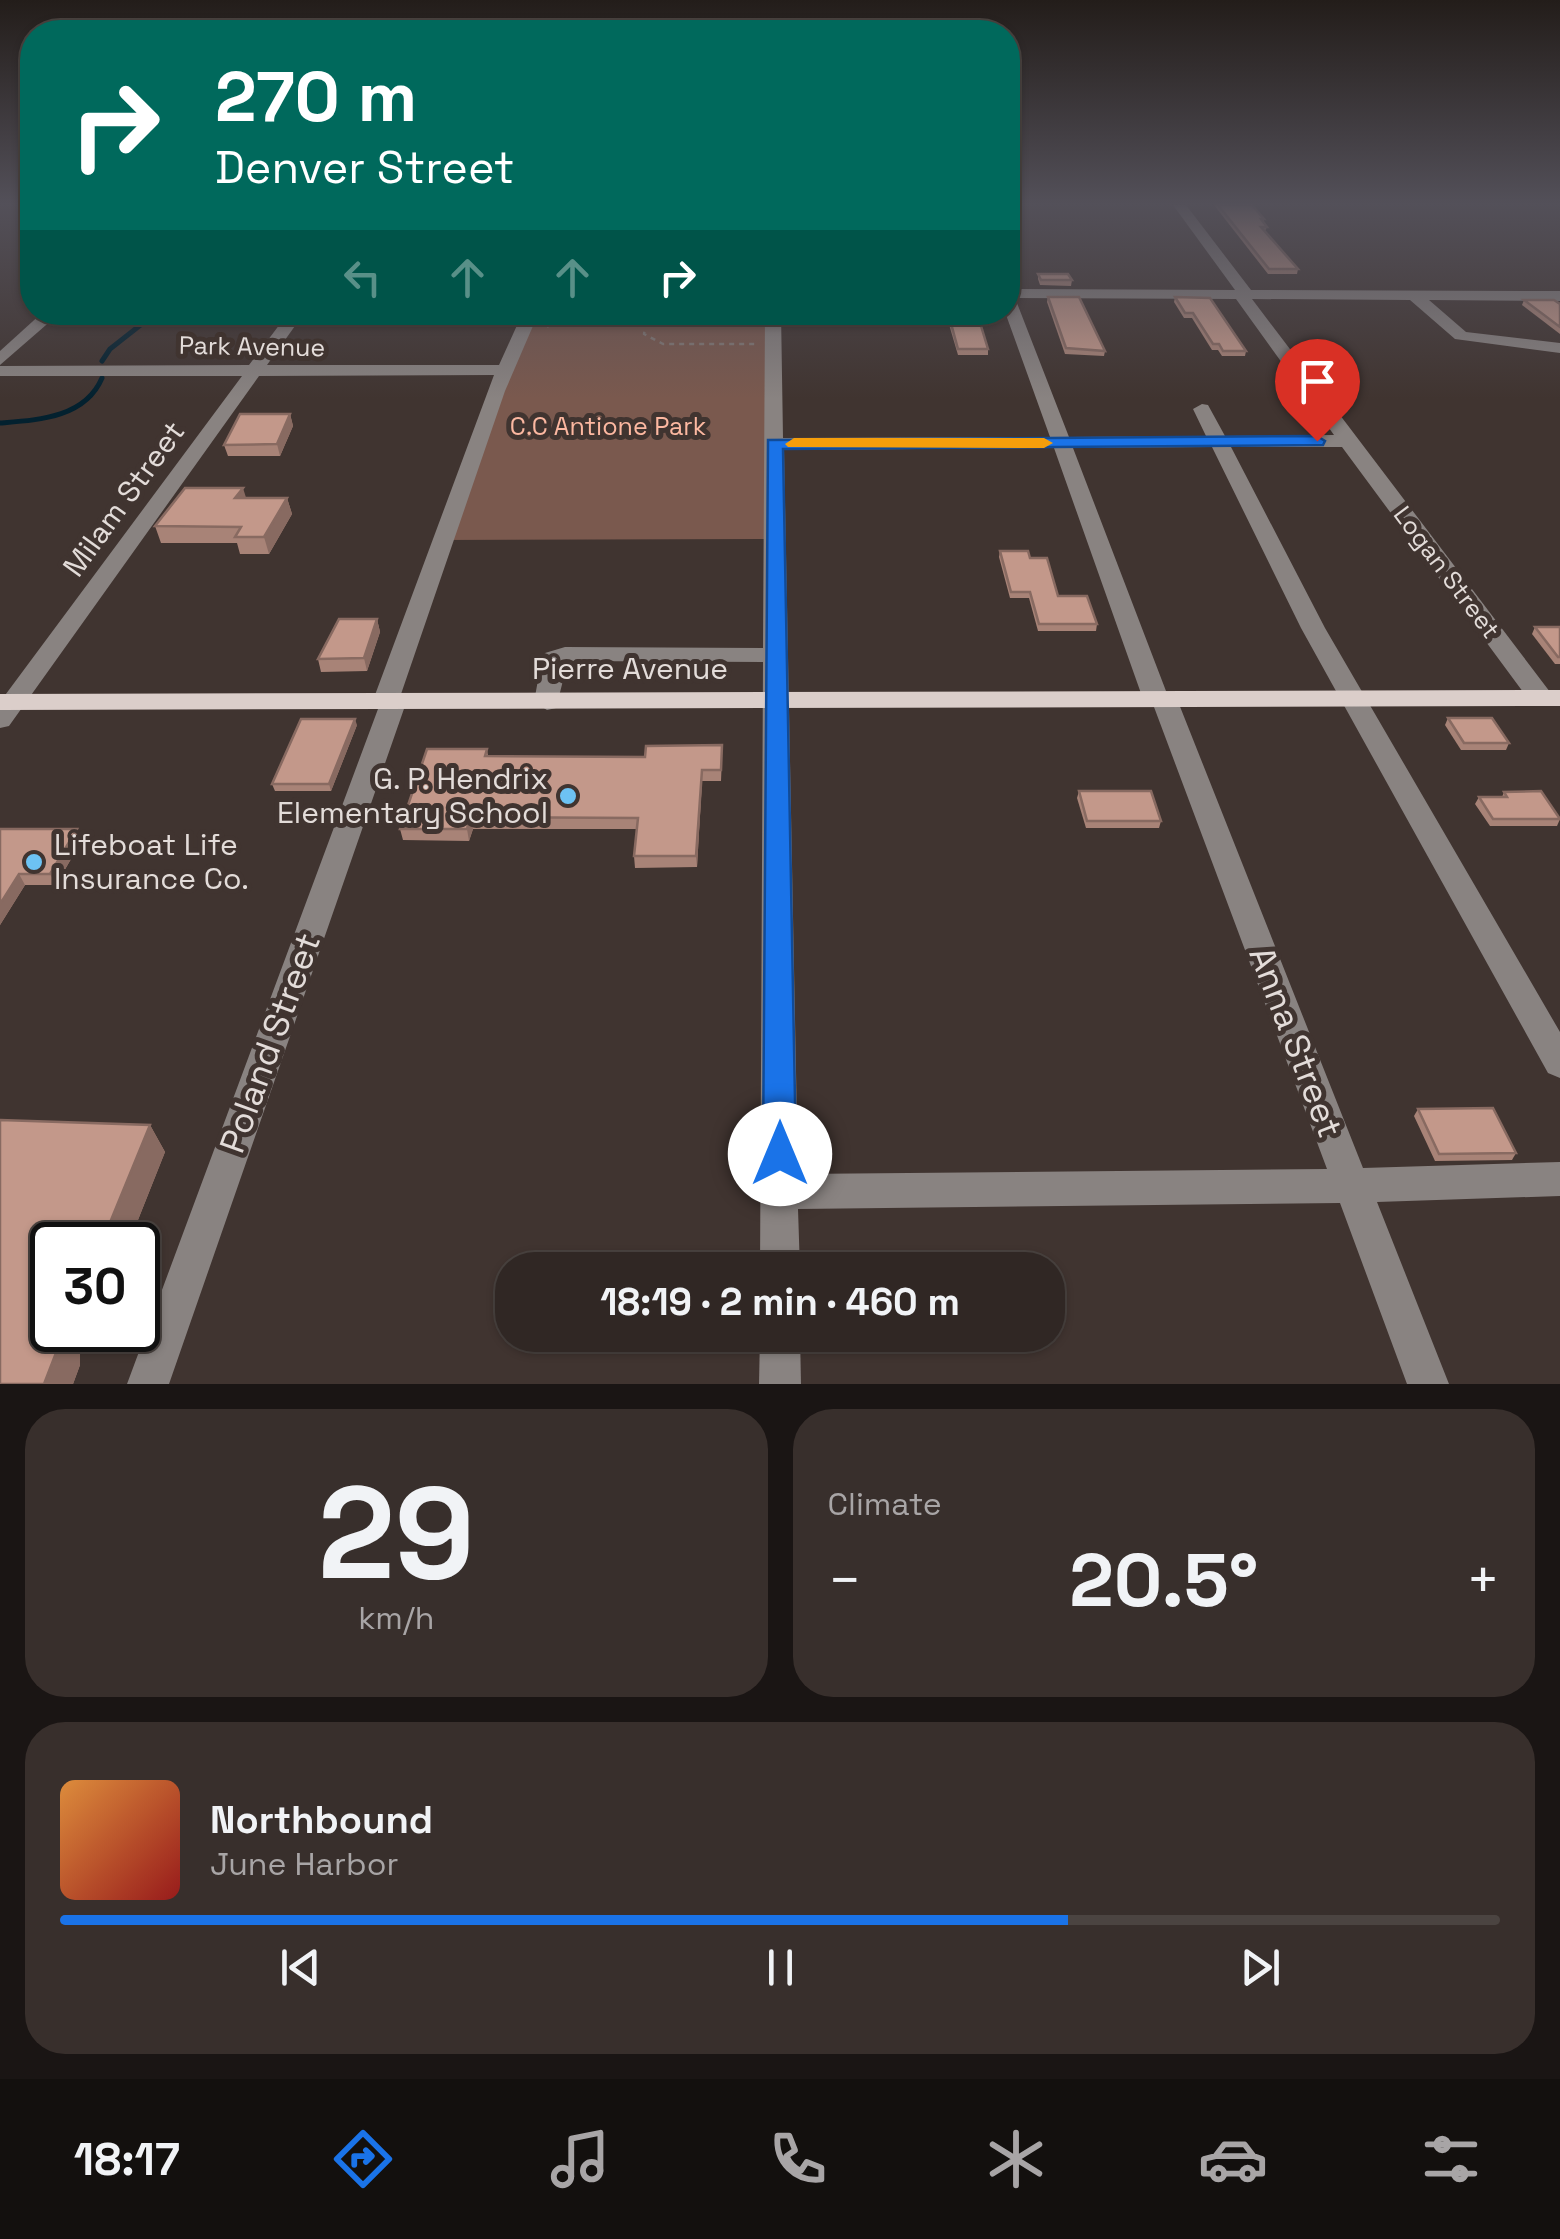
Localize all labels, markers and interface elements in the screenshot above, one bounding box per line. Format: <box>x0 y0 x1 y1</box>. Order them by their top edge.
text: 270 m <box>215 52 417 141</box>
icon: right <box>50 60 180 190</box>
text: Denver Street <box>215 139 514 196</box>
icon: left <box>335 250 390 305</box>
icon: ahead <box>440 250 495 305</box>
icon: ahead <box>545 250 600 305</box>
icon: right <box>650 250 705 305</box>
street label: Park Avenue <box>179 329 325 363</box>
pin <box>1275 339 1360 442</box>
icon: arrive <box>1290 354 1345 409</box>
park label: C.C Antione Park <box>510 410 706 442</box>
street label: Milam Street <box>54 413 193 584</box>
street label: Logan Street <box>1387 499 1507 645</box>
street label: Pierre Avenue <box>532 649 728 688</box>
place label: G. P. Hendrix Elementary School <box>277 759 548 832</box>
marker: G. P. Hendrix Elementary School <box>557 785 579 807</box>
place label: Lifeboat Life Insurance Co. <box>54 825 249 898</box>
marker: Lifeboat Life Insurance Co. <box>23 851 45 873</box>
street label: Poland Street <box>210 927 330 1159</box>
street label: Anna Street <box>1239 940 1353 1144</box>
position arrow <box>728 1102 832 1206</box>
speed limit sign: 30 <box>30 1222 160 1352</box>
text: 18:19 · 2 min · 460 m <box>600 1278 960 1326</box>
text: 29 <box>318 1450 475 1616</box>
text: Climate <box>828 1484 942 1524</box>
text: 20.5° <box>1069 1532 1258 1628</box>
text: − <box>828 1545 862 1615</box>
text: + <box>1466 1545 1500 1615</box>
text: km/h <box>358 1598 434 1638</box>
text: Northbound <box>210 1796 433 1844</box>
text: June Harbor <box>210 1844 398 1884</box>
icon: previous <box>273 1940 328 1995</box>
icon: pause <box>753 1940 808 1995</box>
icon: next <box>1233 1940 1288 1995</box>
icon: directions <box>328 2124 398 2194</box>
icon: music <box>545 2124 615 2194</box>
icon: phone <box>763 2124 833 2194</box>
icon: climate <box>981 2124 1051 2194</box>
icon: car <box>1198 2124 1268 2194</box>
icon: filters <box>1416 2124 1486 2194</box>
text: 18:17 <box>74 2131 180 2188</box>

